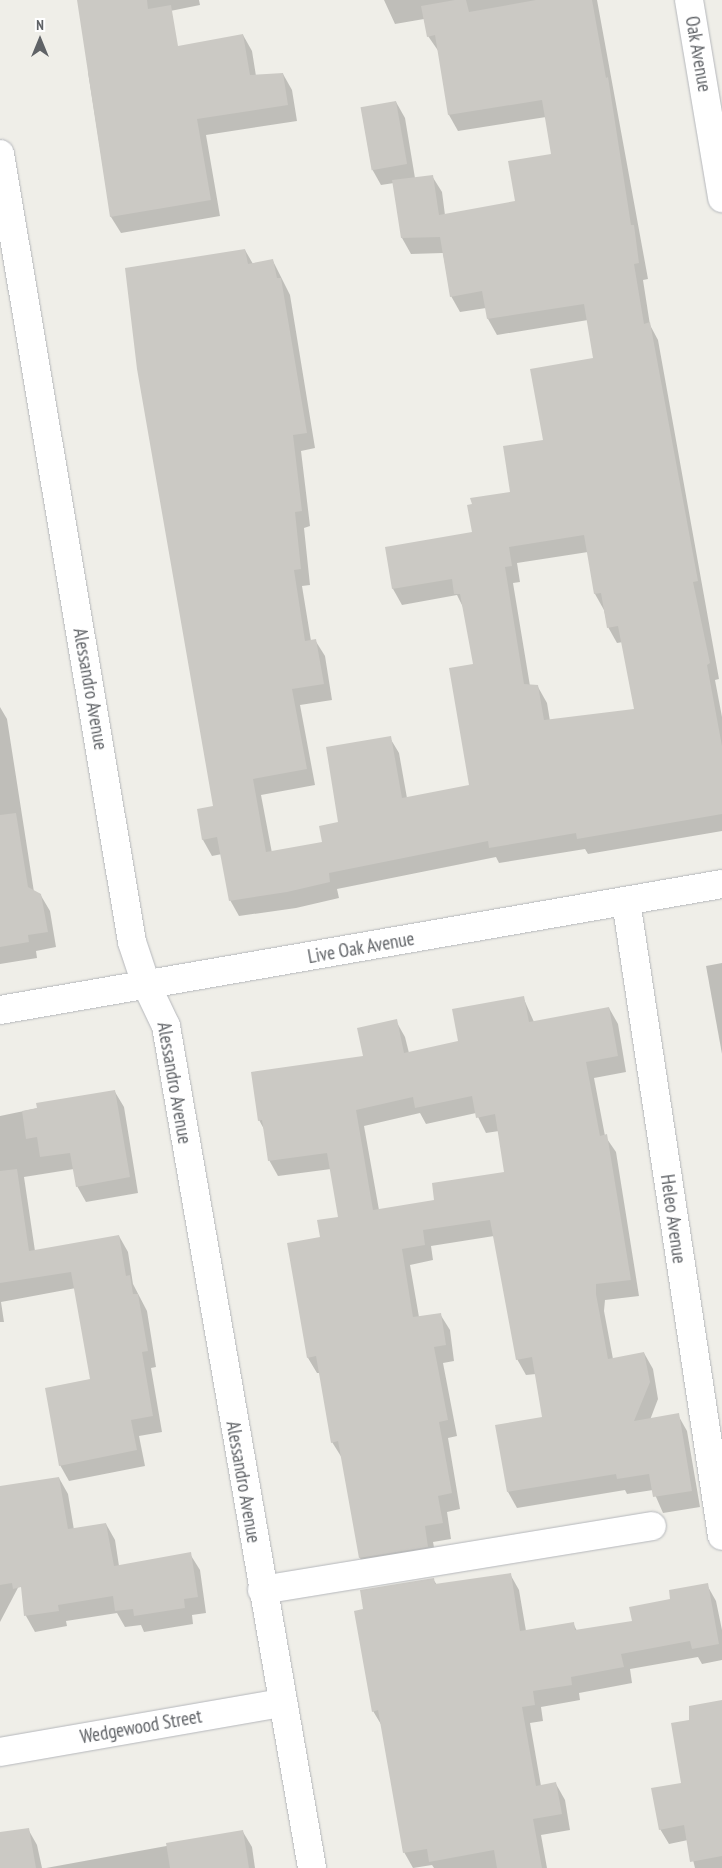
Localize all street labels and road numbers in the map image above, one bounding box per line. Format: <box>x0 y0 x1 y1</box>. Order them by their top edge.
street label: Oak Avenue <box>680 14 716 94</box>
street label: Alessandro Avenue <box>68 626 112 752</box>
street label: Live Oak Avenue <box>305 927 417 969</box>
street label: Alessandro Avenue <box>152 1020 196 1146</box>
street label: Heleo Avenue <box>655 1173 691 1265</box>
street label: Alessandro Avenue <box>221 1419 265 1545</box>
street label: Wedgewood Street <box>78 1705 204 1749</box>

